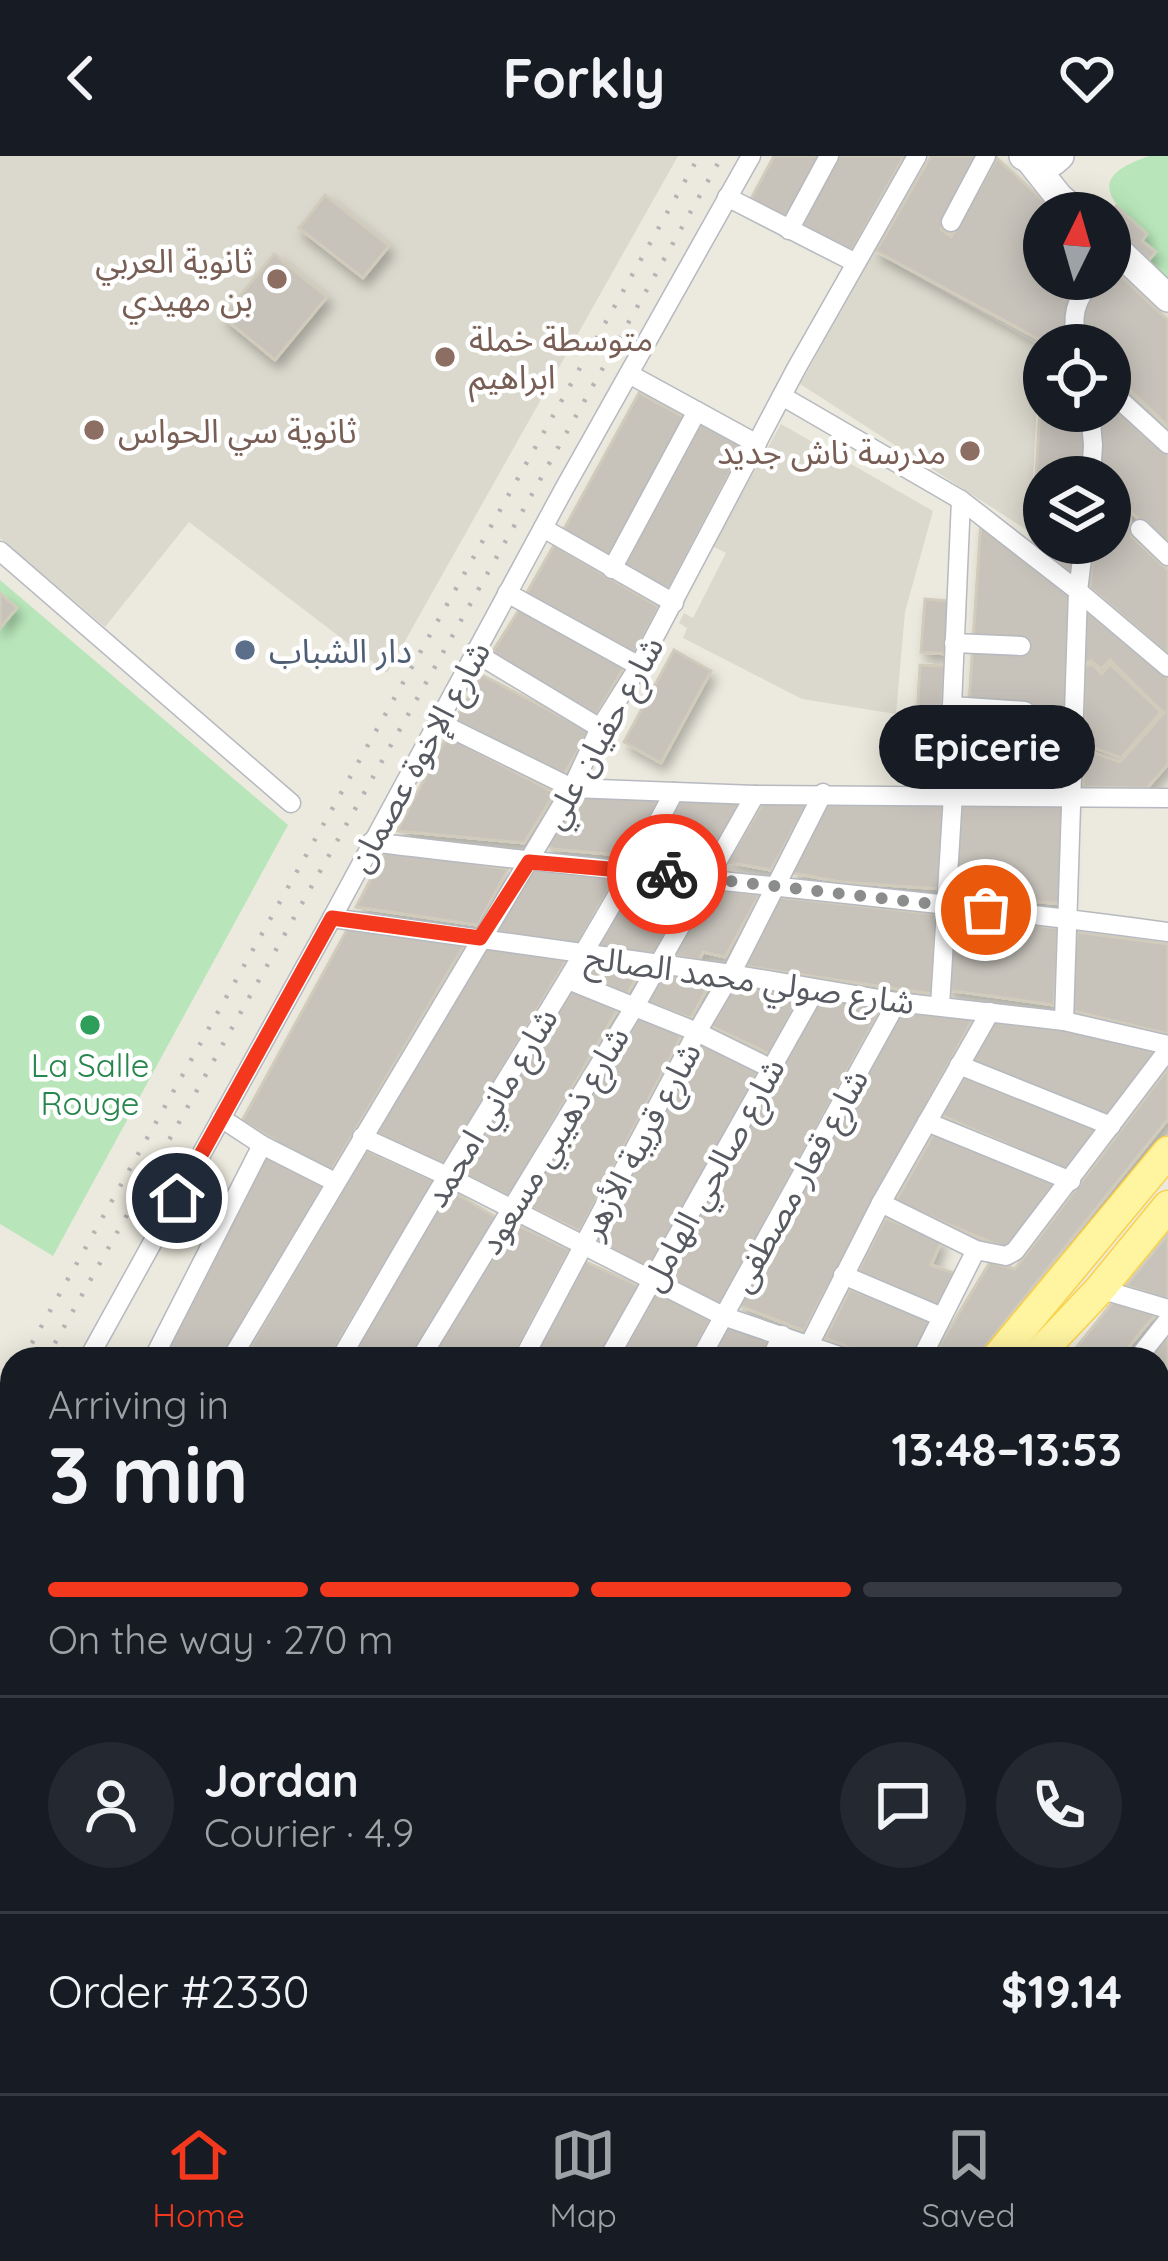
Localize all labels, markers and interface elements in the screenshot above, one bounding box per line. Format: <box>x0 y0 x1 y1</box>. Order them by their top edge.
text: Forkly <box>503 44 665 112</box>
icon: back <box>48 45 114 111</box>
icon: heart <box>1054 45 1120 111</box>
north arrow <box>1023 192 1131 300</box>
map controls <box>1023 192 1131 564</box>
place label: ثانوية العربي بن مهيدي <box>95 240 253 324</box>
marker: ثانوية العربي بن مهيدي <box>264 266 290 292</box>
place label: متوسطة خملة ابراهيم <box>469 318 653 403</box>
button: locate <box>1023 324 1131 432</box>
marker: متوسطة خملة ابراهيم <box>432 344 458 370</box>
place label: ثانوية سي الحواس <box>118 410 357 456</box>
marker: ثانوية سي الحواس <box>81 417 107 443</box>
place label: مدرسة ناش جديد <box>717 431 946 472</box>
marker: مدرسة ناش جديد <box>957 438 983 464</box>
button: layers <box>1023 456 1131 564</box>
street label: شارع حفيان علي <box>532 629 677 838</box>
place label: دار الشباب <box>269 630 412 671</box>
street label: شارع الإخوة عصمان <box>338 634 503 881</box>
marker: دار الشباب <box>232 637 258 663</box>
callout: Epicerie <box>878 706 1094 790</box>
text: Epicerie <box>913 722 1061 771</box>
courier <box>607 814 727 934</box>
icon: bike <box>634 841 700 907</box>
pin <box>935 859 1037 961</box>
icon: bag <box>953 877 1019 943</box>
street label: شارع صولي محمد الصالح <box>582 936 917 1028</box>
street label: شارع ماني امحمد <box>414 1000 570 1217</box>
marker: La Salle Rouge <box>77 1012 103 1038</box>
street label: شارع ذهيبي مسعود <box>469 1019 642 1264</box>
street label: شارع قريبة الأزهر <box>571 1035 713 1248</box>
place label: La Salle Rouge <box>31 1044 149 1123</box>
street label: شارع صالحي الهامل <box>631 1050 798 1300</box>
street label: شارع قعار مصطفى <box>720 1061 881 1301</box>
pin <box>126 1147 228 1249</box>
icon: home <box>144 1165 210 1231</box>
text: Arriving in <box>48 1380 229 1429</box>
text: 13:48–13:53 <box>891 1421 1122 1477</box>
text: 3 min <box>48 1425 249 1523</box>
text: On the way · 270 m <box>48 1615 394 1664</box>
button: person <box>48 1742 174 1868</box>
button: chat <box>840 1742 966 1868</box>
button: phone <box>996 1742 1122 1868</box>
text: Jordan <box>204 1752 359 1808</box>
text: Courier · 4.9 <box>204 1808 414 1857</box>
text: Order #2330 <box>48 1963 309 2019</box>
text: $19.14 <box>1001 1963 1122 2019</box>
tab: Home <box>152 2122 245 2235</box>
tab: Map <box>550 2122 617 2235</box>
tab: Saved <box>922 2122 1016 2235</box>

